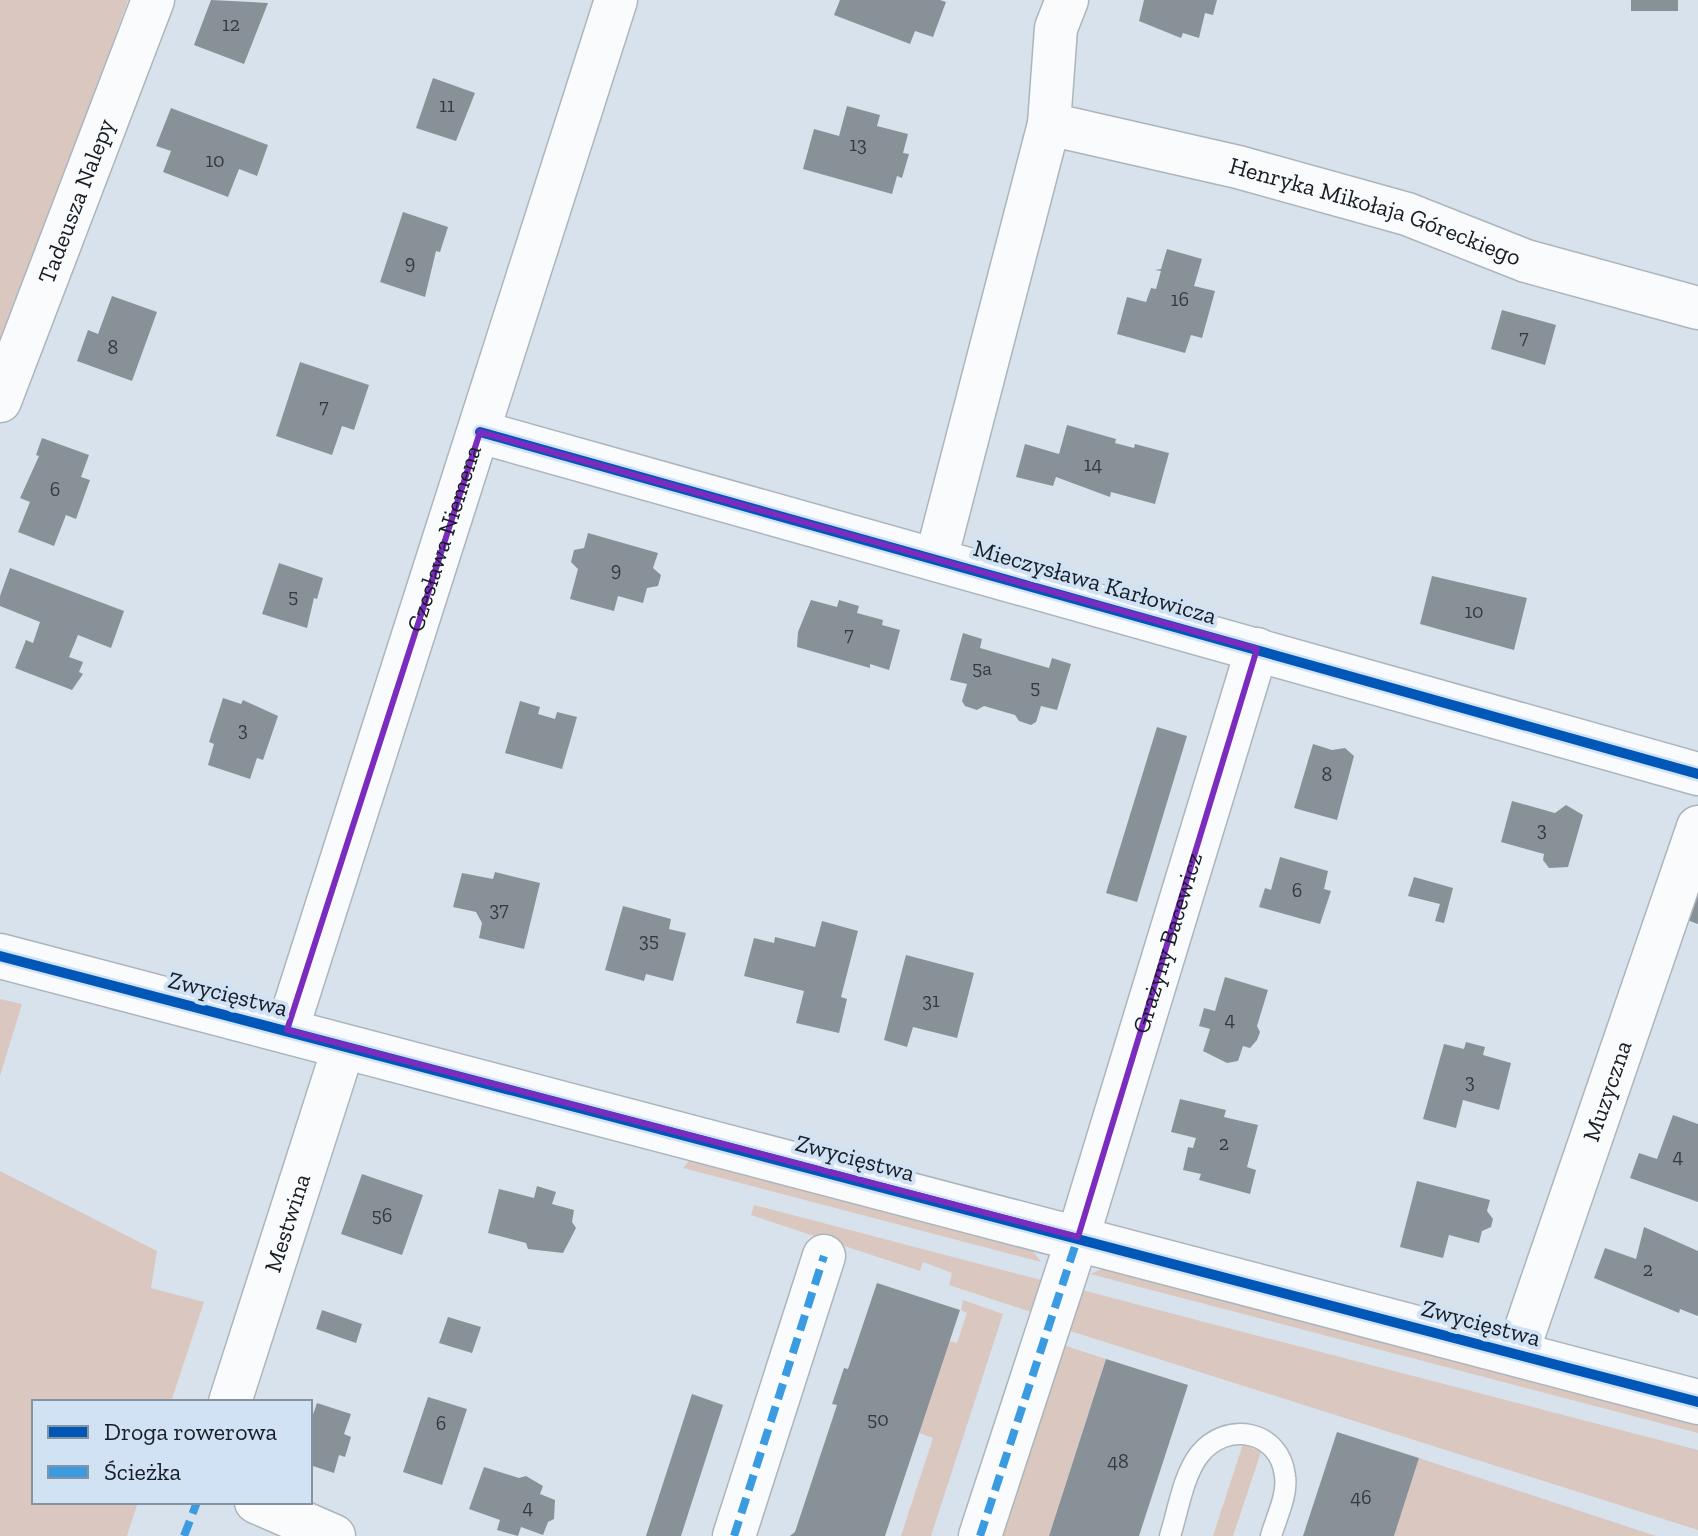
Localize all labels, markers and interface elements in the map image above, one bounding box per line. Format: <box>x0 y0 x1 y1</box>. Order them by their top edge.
house number: 12 <box>222 12 240 36</box>
house number: 11 <box>439 93 455 117</box>
street label: Tadeusza Nalepy <box>31 114 121 287</box>
house number: 13 <box>849 132 867 156</box>
house number: 10 <box>205 148 225 172</box>
street label: Henryka Mikołaja Góreckiego <box>1226 150 1525 272</box>
house number: 9 <box>405 250 415 274</box>
house number: 16 <box>1171 287 1189 311</box>
house number: 7 <box>1519 325 1529 349</box>
house number: 8 <box>108 335 118 359</box>
house number: 7 <box>319 394 329 418</box>
street label: Czesława Niemena <box>400 441 487 635</box>
house number: 14 <box>1084 452 1102 476</box>
house number: 6 <box>50 477 60 501</box>
street label: Mieczysława Karłowicza <box>970 533 1220 630</box>
house number: 9 <box>611 557 621 581</box>
house number: 5 <box>288 584 298 608</box>
house number: 10 <box>1464 599 1484 623</box>
house number: 7 <box>844 622 854 646</box>
house number: 5a <box>972 656 992 680</box>
house number: 5 <box>1030 675 1040 699</box>
house number: 3 <box>238 717 248 741</box>
house number: 8 <box>1322 762 1332 786</box>
house number: 3 <box>1537 817 1547 841</box>
street label: Grażyny Bacewicz <box>1126 849 1208 1037</box>
house number: 6 <box>1292 878 1302 902</box>
house number: 37 <box>489 897 509 921</box>
house number: 35 <box>639 928 659 952</box>
street label: Zwycięstwa <box>165 965 291 1022</box>
house number: 31 <box>922 988 940 1012</box>
house number: 4 <box>1225 1007 1236 1031</box>
street label: Muzyczna <box>1576 1036 1638 1145</box>
house number: 3 <box>1465 1069 1475 1093</box>
street label: Zwycięstwa <box>792 1128 918 1187</box>
house number: 2 <box>1219 1131 1229 1155</box>
house number: 4 <box>1673 1144 1684 1168</box>
street label: Mestwina <box>258 1170 316 1276</box>
house number: 56 <box>372 1203 392 1227</box>
house number: 2 <box>1643 1257 1653 1281</box>
street label: Zwycięstwa <box>1418 1293 1544 1352</box>
legend <box>32 1400 312 1504</box>
house number: 50 <box>867 1407 889 1431</box>
house number: 6 <box>436 1411 446 1435</box>
text: Droga rowerowa <box>104 1417 278 1446</box>
house number: 48 <box>1107 1449 1129 1473</box>
text: Ścieżka <box>104 1457 181 1486</box>
house number: 46 <box>1350 1485 1372 1509</box>
house number: 4 <box>523 1495 534 1519</box>

